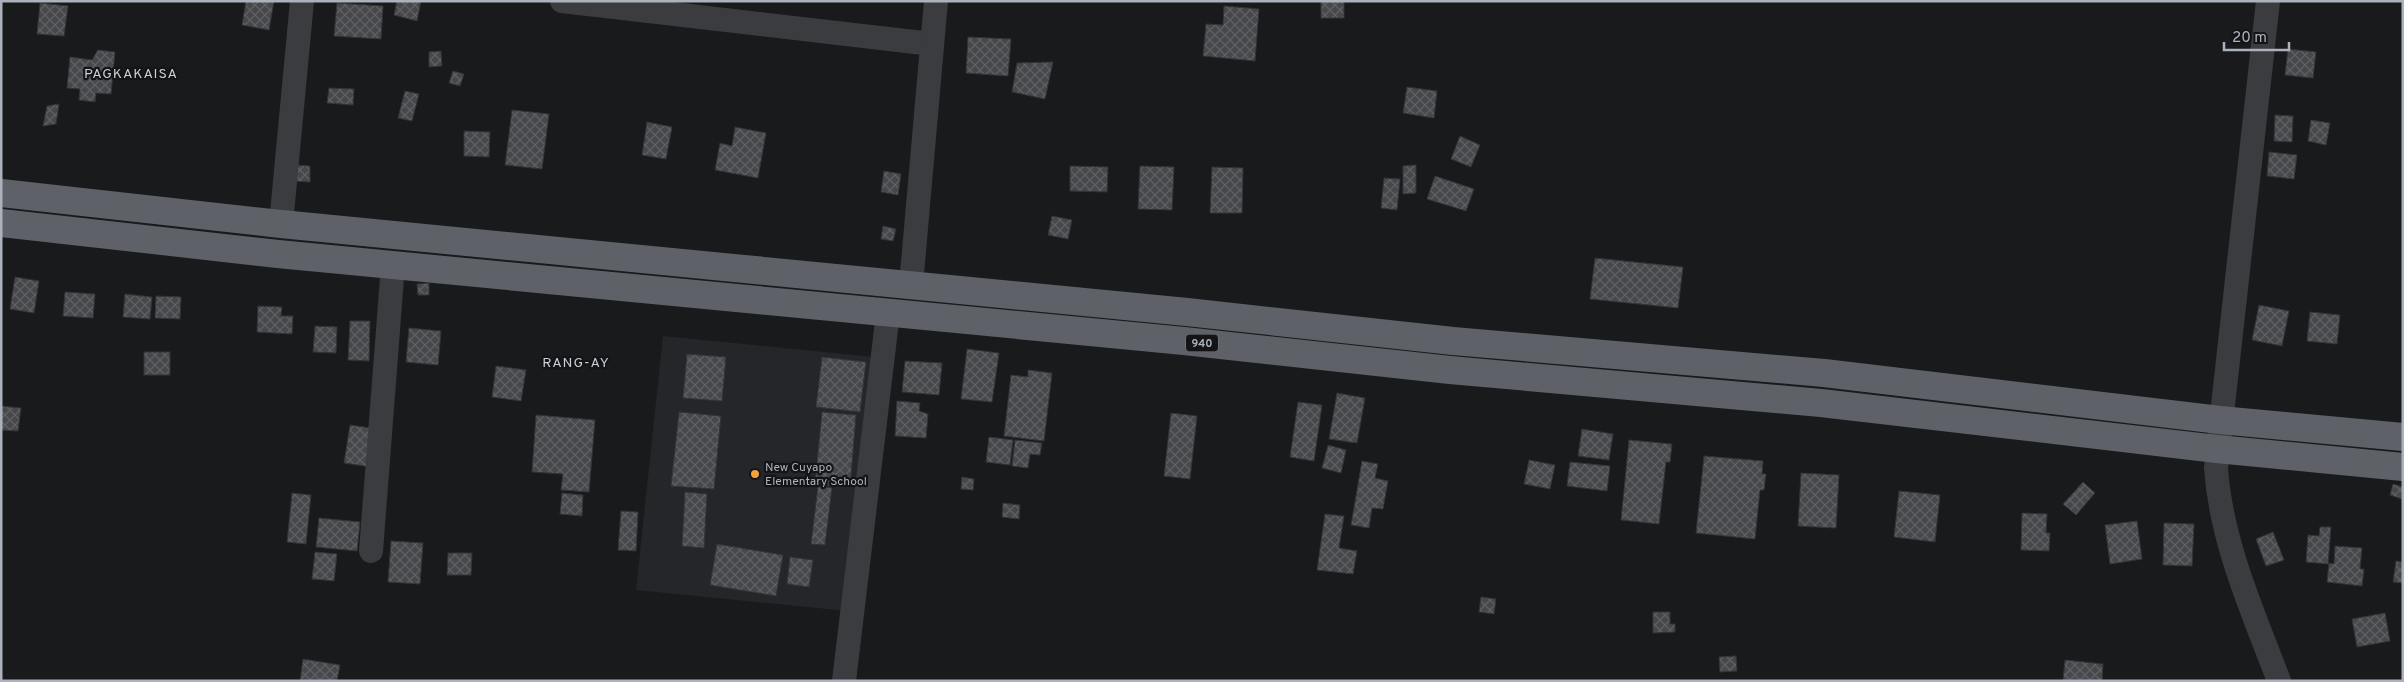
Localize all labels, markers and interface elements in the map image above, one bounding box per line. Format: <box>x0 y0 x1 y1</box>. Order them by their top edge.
scale bar <box>2224 20 2289 52</box>
text: 20 m <box>2232 29 2267 48</box>
district label: PAGKAKAISA <box>84 66 178 83</box>
road number: 940 <box>1186 334 1218 352</box>
district label: RANG-AY <box>542 355 610 372</box>
place label: New Cuyapo Elementary School <box>765 460 867 490</box>
marker: New Cuyapo Elementary School <box>749 468 761 480</box>

